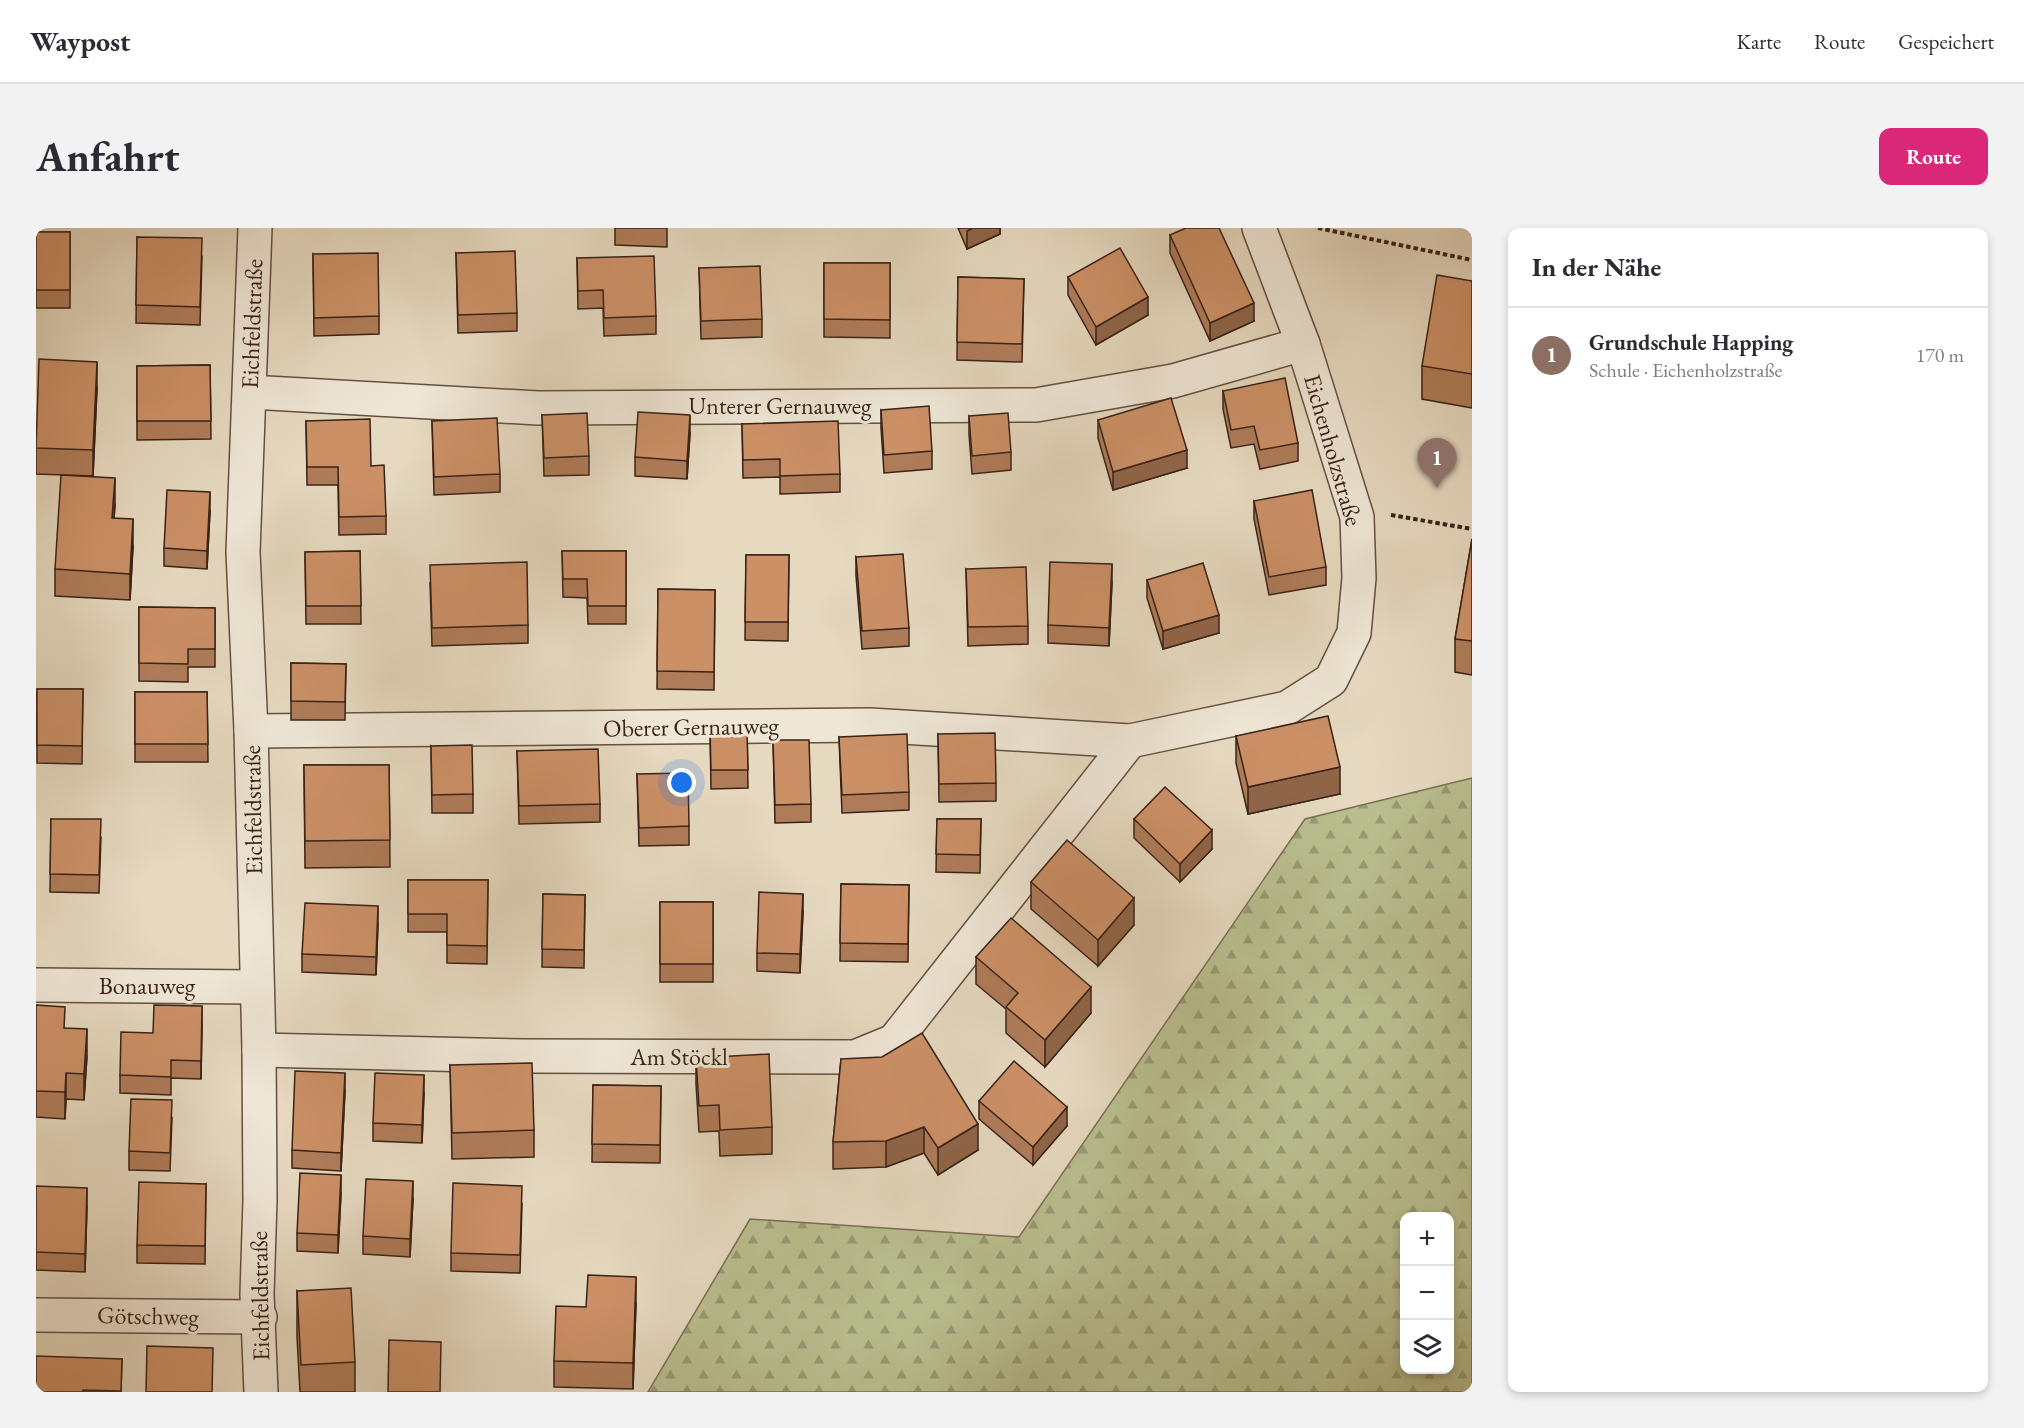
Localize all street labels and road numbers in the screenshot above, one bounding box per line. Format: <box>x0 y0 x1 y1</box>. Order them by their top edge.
street label: Eichfeldstraße <box>234 258 269 390</box>
street label: Eichenholzstraße <box>1297 370 1370 529</box>
street label: Unterer Gernauweg <box>689 390 872 421</box>
street label: Oberer Gernauweg <box>603 709 780 744</box>
street label: Eichfeldstraße <box>236 745 269 875</box>
street label: Bonauweg <box>99 970 196 1001</box>
street label: Am Stöckl <box>629 1041 728 1072</box>
street label: Eichfeldstraße <box>243 1231 276 1361</box>
street label: Götschweg <box>97 1299 200 1332</box>

